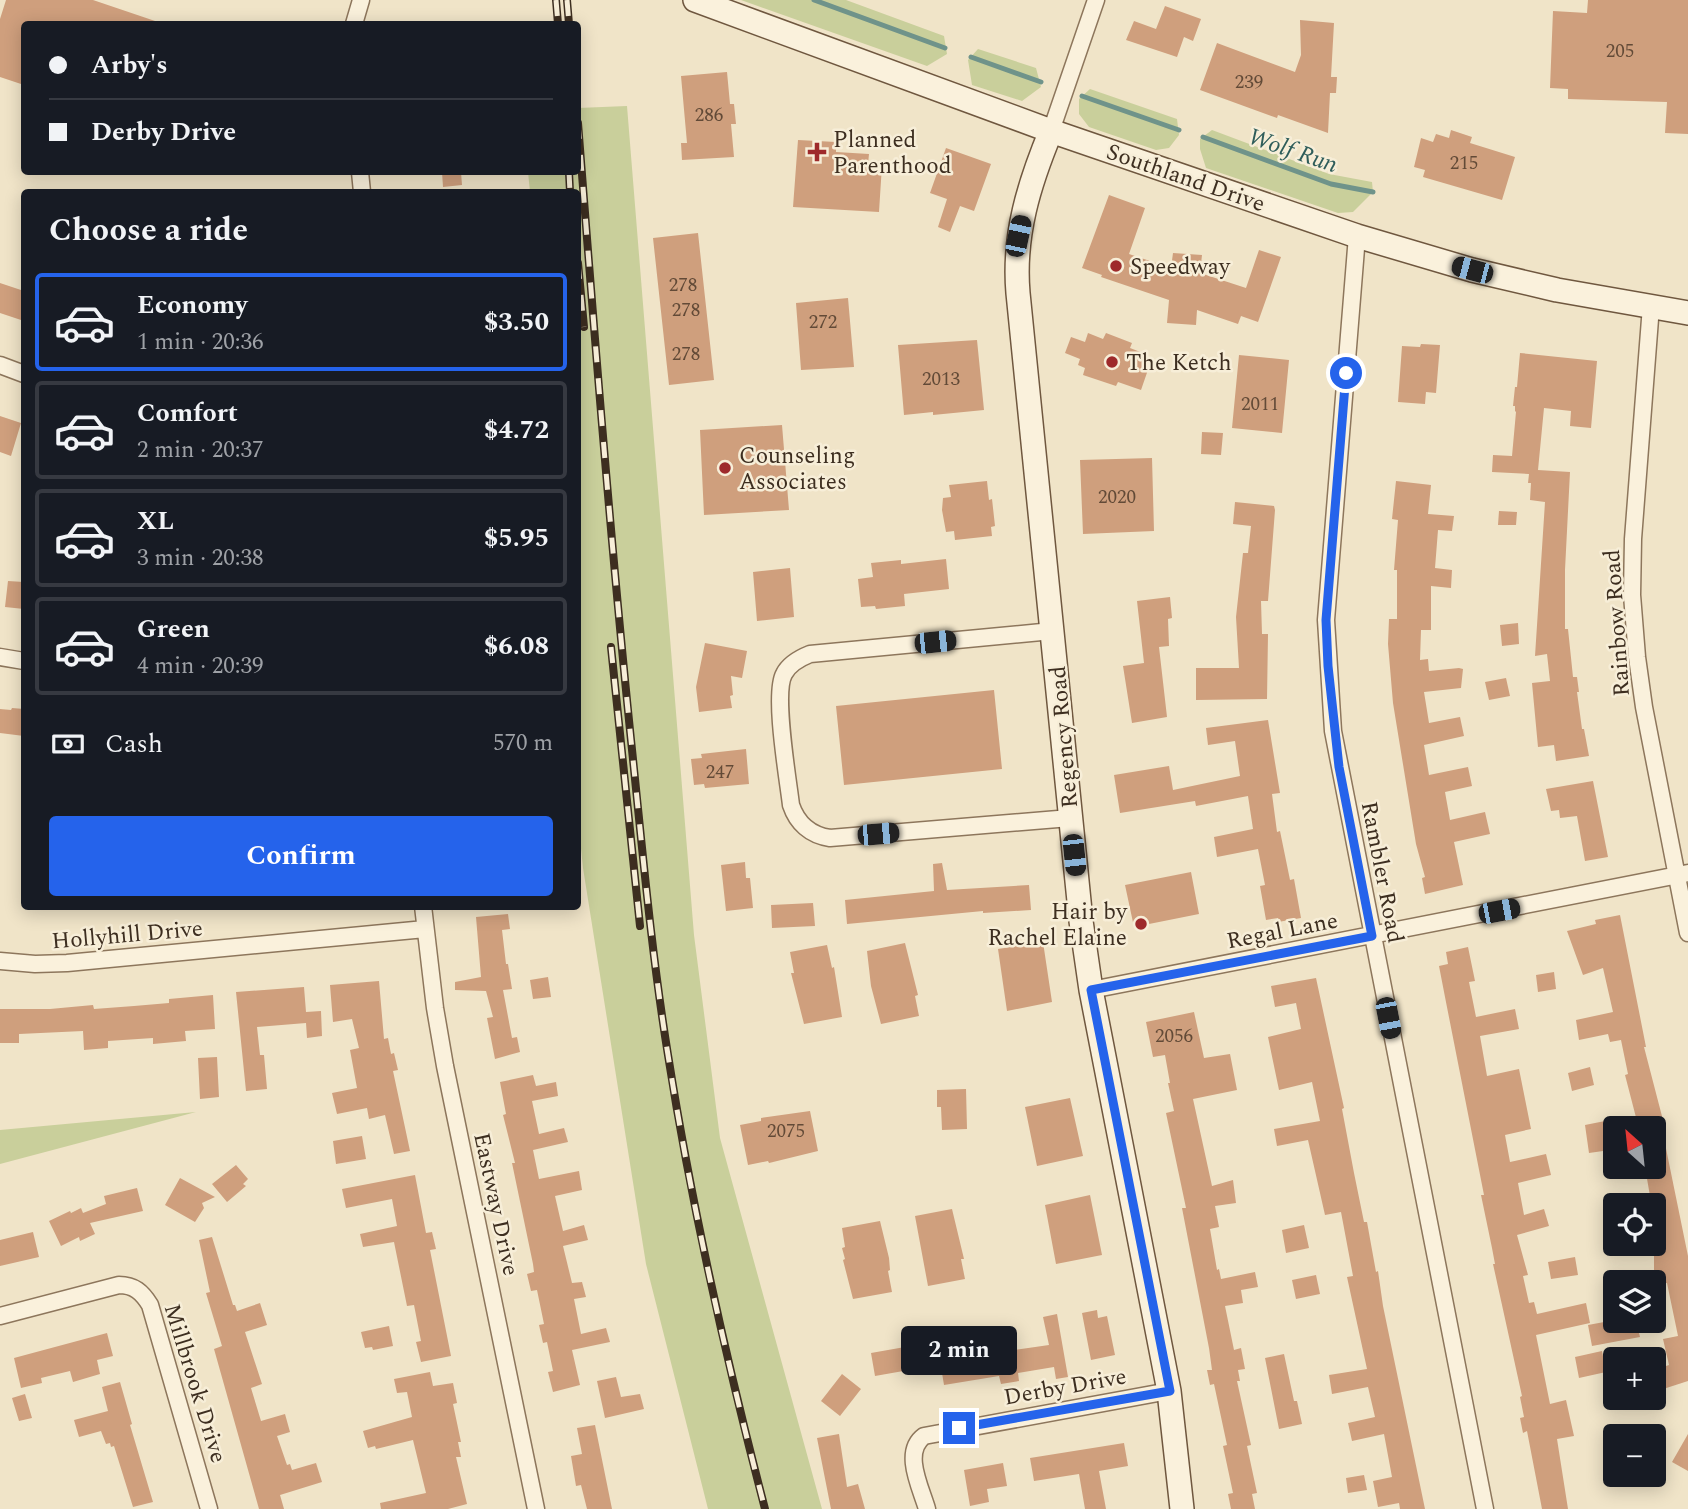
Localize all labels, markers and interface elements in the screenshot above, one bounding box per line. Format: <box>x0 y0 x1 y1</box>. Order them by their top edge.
house number: 205 <box>1606 37 1634 66</box>
text: Arby's <box>91 45 168 85</box>
house number: 239 <box>1235 68 1263 97</box>
house number: 286 <box>695 101 723 130</box>
text: Derby Drive <box>91 112 236 152</box>
water label: Wolf Run <box>1243 119 1343 183</box>
place label: Planned Parenthood <box>833 123 952 184</box>
street label: Southland Drive <box>1101 135 1270 222</box>
marker: Planned Parenthood <box>807 142 827 162</box>
house number: 215 <box>1450 149 1478 178</box>
text: Choose a ride <box>49 206 248 255</box>
car <box>1004 213 1033 259</box>
place label: Speedway <box>1130 250 1231 285</box>
car <box>1449 254 1496 286</box>
marker: Speedway <box>1108 258 1124 274</box>
house number: 278 <box>669 271 697 300</box>
text: Economy <box>137 285 247 325</box>
icon: car <box>53 291 116 354</box>
house number: 278 <box>672 296 700 325</box>
text: $3.50 <box>484 302 549 342</box>
house number: 272 <box>809 308 837 337</box>
text: 1 min · 20:36 <box>137 325 264 360</box>
house number: 278 <box>672 340 700 369</box>
place label: The Ketch <box>1126 346 1232 381</box>
marker: The Ketch <box>1104 354 1120 370</box>
route start <box>1330 357 1362 389</box>
house number: 2013 <box>922 365 960 394</box>
house number: 2011 <box>1241 390 1279 419</box>
text: Comfort <box>137 393 238 433</box>
icon: car <box>53 399 116 462</box>
text: $4.72 <box>484 410 549 450</box>
text: 2 min · 20:37 <box>137 433 264 468</box>
place label: Counseling Associates <box>739 439 855 500</box>
marker: Counseling Associates <box>717 460 733 476</box>
house number: 2020 <box>1098 483 1136 512</box>
text: XL <box>137 501 174 541</box>
icon: car <box>53 507 116 570</box>
text: $5.95 <box>484 518 549 558</box>
text: 3 min · 20:38 <box>137 541 264 576</box>
street label: Rainbow Road <box>1595 548 1640 698</box>
text: Green <box>137 609 210 649</box>
icon: car <box>53 615 116 678</box>
text: $6.08 <box>484 626 549 666</box>
car <box>914 629 957 655</box>
text: 4 min · 20:39 <box>137 649 264 684</box>
street label: Regency Road <box>1041 664 1088 810</box>
text: Cash <box>105 724 163 764</box>
icon: cash <box>49 725 87 763</box>
text: 570 m <box>493 726 553 761</box>
house number: 247 <box>706 758 734 787</box>
street label: Rambler Road <box>1351 798 1412 946</box>
button: Confirm <box>49 816 553 896</box>
car <box>857 822 900 846</box>
car <box>1062 833 1087 877</box>
place label: Hair by Rachel Elaine <box>988 895 1128 956</box>
car <box>1477 897 1522 925</box>
street label: Regal Lane <box>1224 904 1341 959</box>
street label: Hollyhill Drive <box>50 911 204 960</box>
marker: Hair by Rachel Elaine <box>1133 916 1149 932</box>
car <box>1374 995 1403 1041</box>
house number: 2056 <box>1155 1022 1193 1051</box>
north arrow <box>1603 1116 1666 1180</box>
map controls <box>1603 1116 1666 1487</box>
house number: 2075 <box>767 1117 805 1146</box>
street label: Eastway Drive <box>463 1129 528 1279</box>
button: locate <box>1603 1193 1666 1256</box>
button: layers <box>1603 1270 1666 1333</box>
street label: Millbrook Drive <box>154 1300 235 1467</box>
callout: 2 min <box>901 1326 1017 1376</box>
text: 2 min <box>928 1333 990 1368</box>
button: + <box>1603 1347 1666 1410</box>
street label: Derby Drive <box>1001 1359 1129 1415</box>
route end <box>943 1412 975 1444</box>
button: − <box>1603 1424 1666 1487</box>

